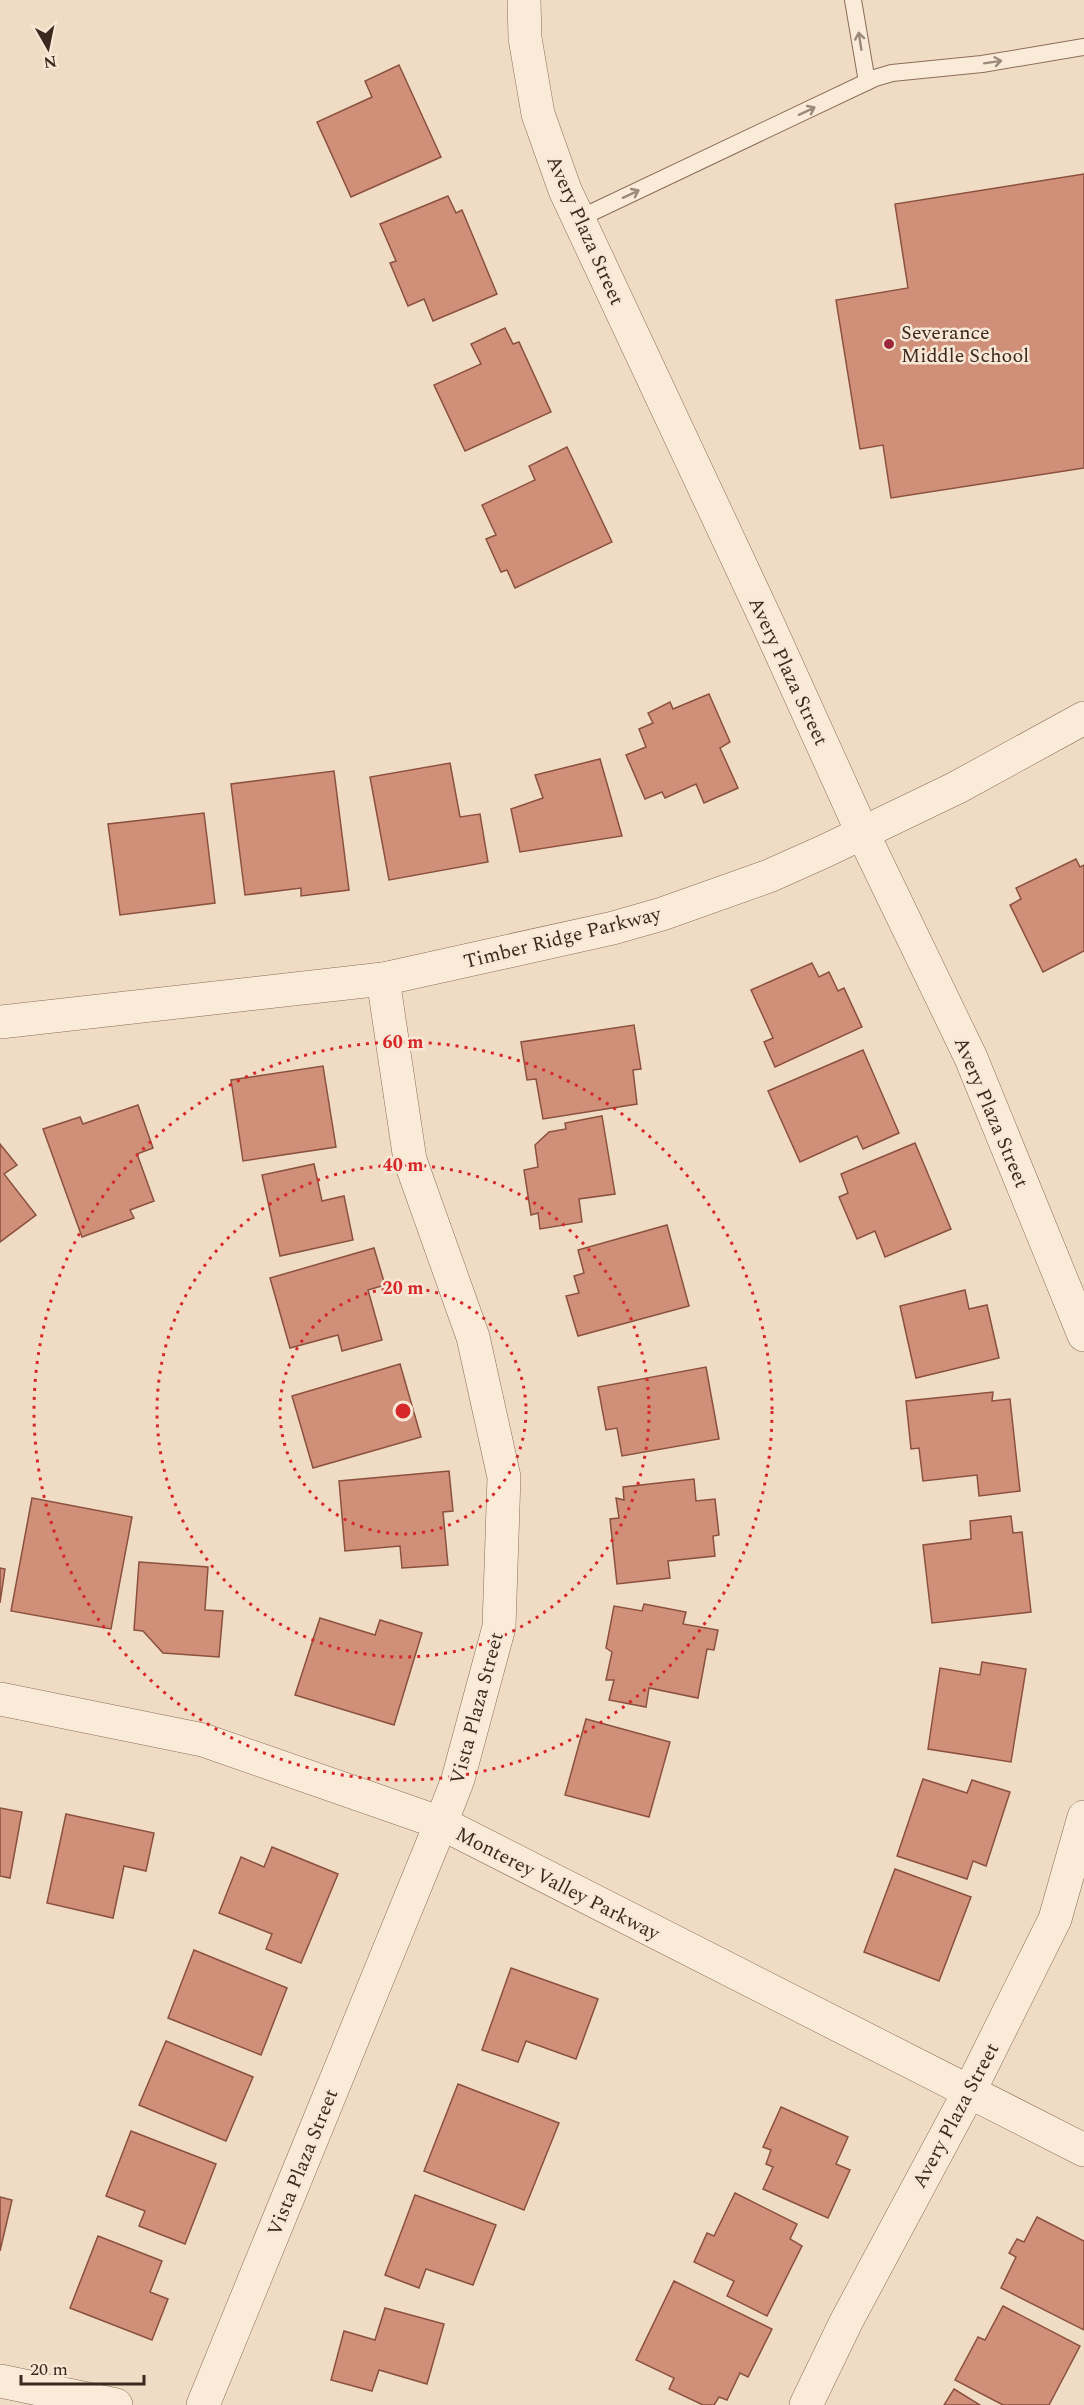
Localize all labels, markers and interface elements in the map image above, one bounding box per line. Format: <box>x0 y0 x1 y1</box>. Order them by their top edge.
north arrow <box>18 18 78 78</box>
one-way arrow <box>854 32 865 52</box>
text: N <box>42 49 59 75</box>
one-way arrow <box>983 56 1003 67</box>
one-way arrow <box>798 104 816 116</box>
street label: Avery Plaza Street <box>539 151 632 310</box>
one-way arrow <box>621 187 639 199</box>
place label: Severance Middle School <box>901 318 1029 371</box>
marker: Severance Middle School <box>882 337 896 351</box>
street label: Avery Plaza Street <box>740 592 836 751</box>
street label: Timber Ridge Parkway <box>460 899 665 977</box>
text: 60 m <box>383 1029 423 1056</box>
street label: Avery Plaza Street <box>946 1032 1036 1192</box>
text: 40 m <box>383 1152 423 1179</box>
text: 20 m <box>383 1275 423 1302</box>
centre of rings <box>393 1401 413 1421</box>
street label: Vista Plaza Street <box>442 1629 512 1788</box>
street label: Monterey Valley Parkway <box>450 1819 666 1949</box>
street label: Avery Plaza Street <box>905 2037 1007 2194</box>
street label: Vista Plaza Street <box>260 2084 346 2241</box>
scale bar <box>21 2348 144 2386</box>
text: 20 m <box>30 2356 68 2383</box>

